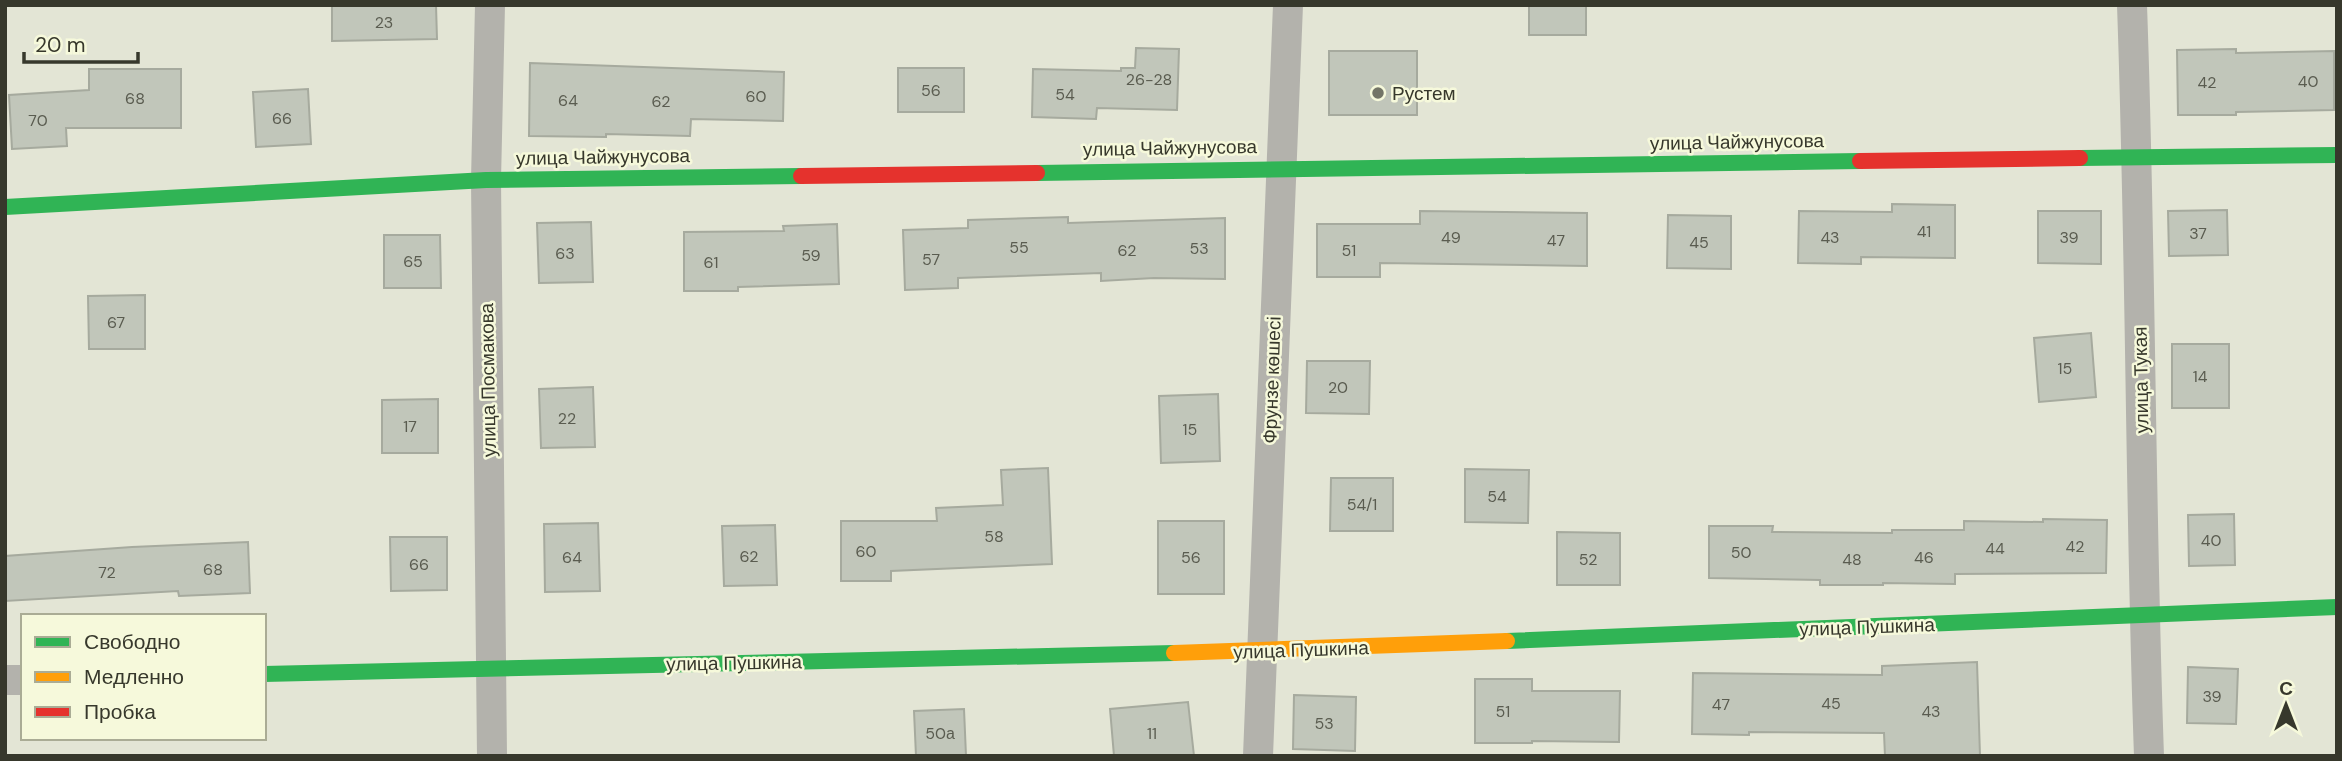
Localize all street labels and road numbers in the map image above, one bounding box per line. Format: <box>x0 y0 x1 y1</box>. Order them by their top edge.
street label: улица Чайжунусова <box>1650 128 1825 156</box>
street label: улица Чайжунусова <box>1083 134 1258 162</box>
street label: улица Чайжунусова <box>516 143 691 171</box>
street label: улица Посмакова <box>474 302 502 457</box>
street label: Фрунзе көшесі <box>1257 316 1287 444</box>
street label: улица Тукая <box>2128 326 2154 434</box>
street label: улица Пушкина <box>1799 612 1936 642</box>
street label: улица Пушкина <box>1233 635 1370 665</box>
street label: улица Пушкина <box>666 649 802 677</box>

